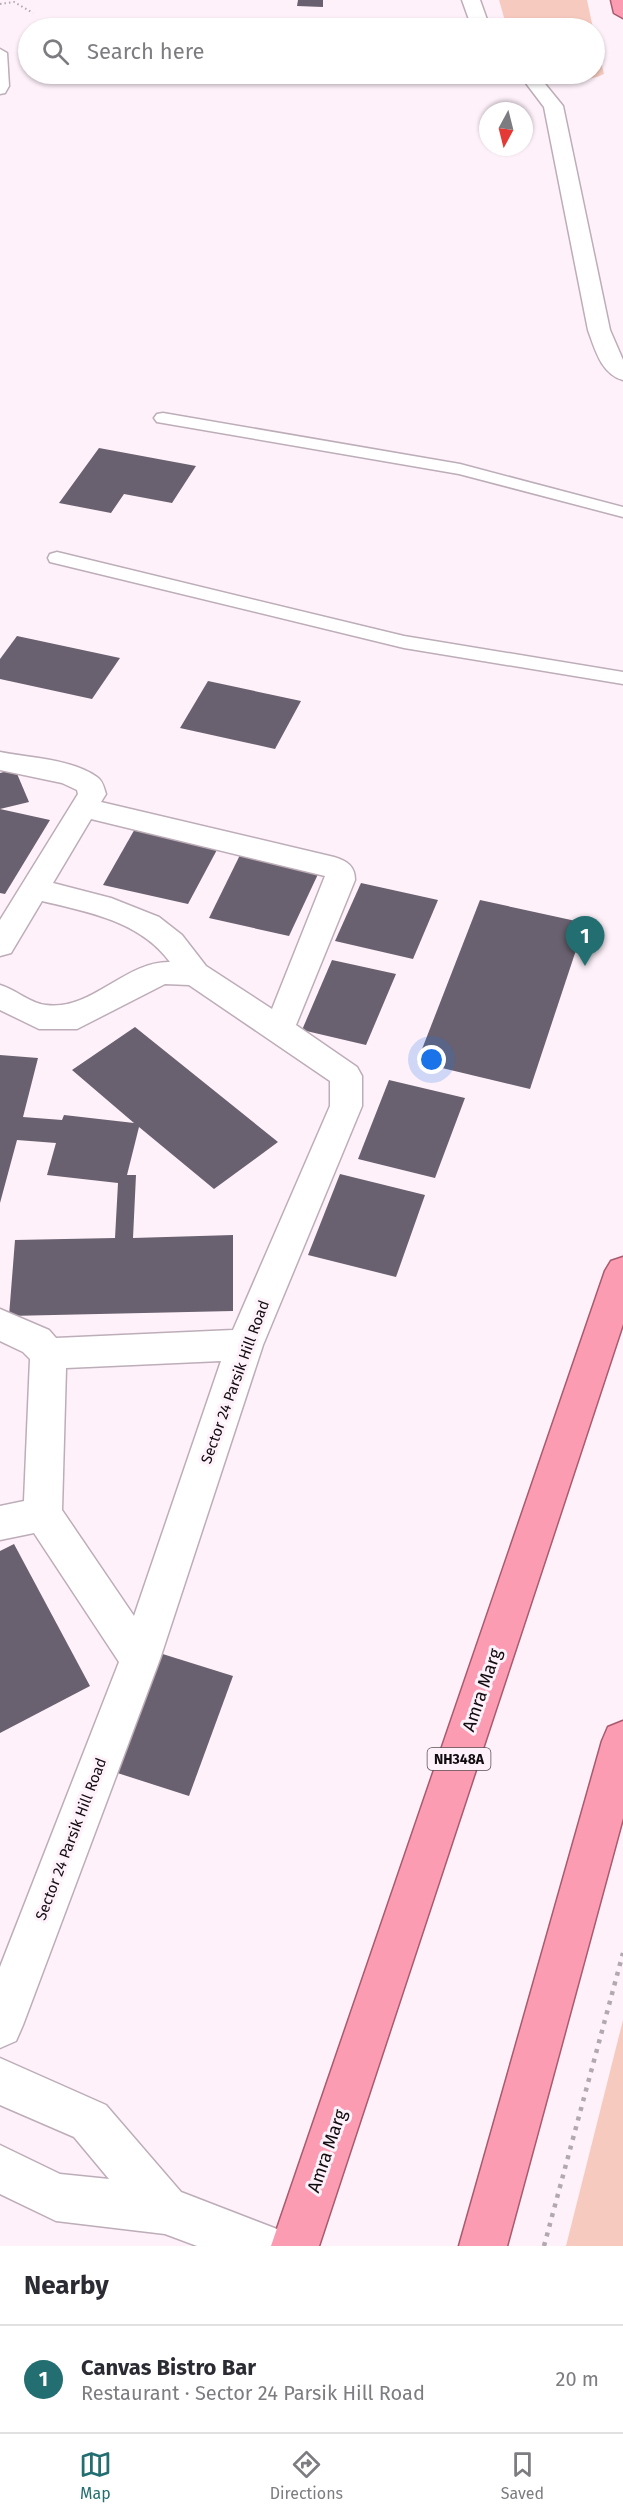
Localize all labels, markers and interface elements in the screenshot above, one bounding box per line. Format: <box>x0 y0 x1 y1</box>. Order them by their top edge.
search box <box>18 18 605 84</box>
icon: search <box>39 35 72 68</box>
text: Search here <box>87 38 205 65</box>
north arrow <box>479 102 533 156</box>
pin: 1 <box>566 916 604 966</box>
your location <box>417 1045 446 1074</box>
street label: Sector 24 Parsik Hill Road <box>197 1298 273 1466</box>
street label: Amra Marg <box>458 1645 507 1734</box>
road number: NH348A <box>428 1748 490 1770</box>
street label: Sector 24 Parsik Hill Road <box>32 1755 110 1923</box>
street label: Amra Marg <box>303 2106 352 2195</box>
text: Nearby <box>24 2270 109 2301</box>
text: Canvas Bistro Bar <box>81 2354 256 2381</box>
text: 1 <box>39 2367 48 2391</box>
text: 20 m <box>556 2367 599 2391</box>
text: Restaurant · Sector 24 Parsik Hill Road <box>81 2381 425 2405</box>
tab: Map <box>79 2448 112 2503</box>
tab: Directions <box>270 2448 343 2503</box>
tab: Saved <box>501 2448 544 2503</box>

